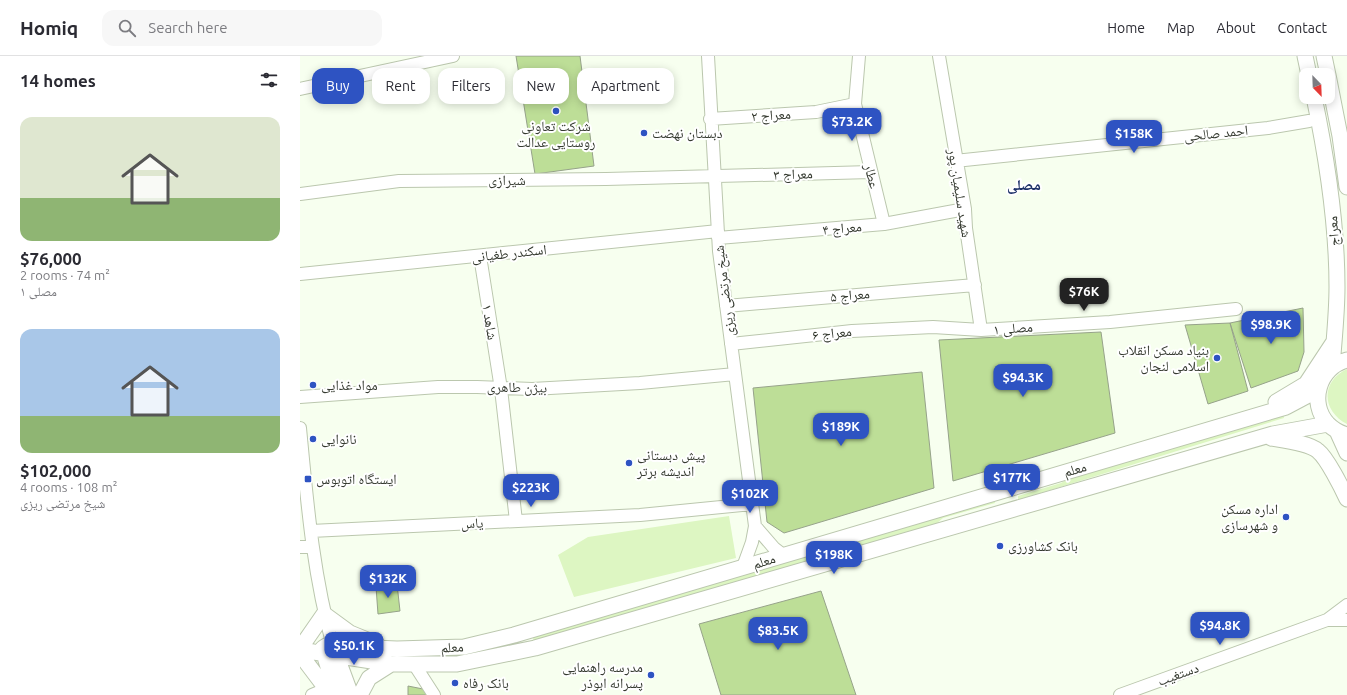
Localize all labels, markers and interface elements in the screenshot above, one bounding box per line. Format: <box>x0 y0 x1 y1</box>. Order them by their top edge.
search box <box>102 10 382 46</box>
text: Homiq <box>20 17 78 39</box>
icon: search <box>116 17 138 39</box>
text: Search here <box>148 19 228 36</box>
text: Home <box>1107 20 1145 36</box>
text: Map <box>1167 20 1195 36</box>
text: About <box>1217 20 1256 36</box>
text: Contact <box>1278 20 1327 36</box>
chip: Buy <box>312 68 364 104</box>
chip: Rent <box>372 68 430 104</box>
chip: Filters <box>438 68 505 104</box>
chip: New <box>513 68 569 104</box>
chip: Apartment <box>577 68 674 104</box>
north arrow <box>1299 68 1335 104</box>
map controls <box>1299 68 1335 104</box>
icon: filters <box>258 69 280 91</box>
text: 14 homes <box>20 71 96 90</box>
marker: شرکت تعاونی روستایی عدالت <box>551 106 561 116</box>
street label: معراج ۲ <box>751 106 791 126</box>
pin: $73.2K <box>819 108 885 142</box>
text: $73.2K <box>831 114 873 128</box>
place label: شرکت تعاونی روستایی عدالت <box>517 118 595 151</box>
pin: $158K <box>1106 120 1162 154</box>
street label: احمد صالحی <box>1183 122 1249 145</box>
place label: دبستان نهضت <box>652 125 723 142</box>
text: $158K <box>1115 126 1153 140</box>
marker: دبستان نهضت <box>639 128 649 138</box>
icon: home <box>114 143 186 215</box>
street label: شهید سلیمیان پور <box>944 146 975 239</box>
street label: عطار <box>860 161 883 190</box>
street label: معراج ۳ <box>773 165 813 185</box>
street label: شیرازی <box>488 172 526 189</box>
district label: مصلی <box>1007 176 1041 194</box>
street label: معراج <box>1324 215 1344 247</box>
street label: معراج ۴ <box>822 218 863 240</box>
street label: اسکندر طغیانی <box>471 241 547 266</box>
street label: شیخ مرتضی ریزی <box>710 244 740 338</box>
text: $76,000 <box>20 249 82 268</box>
text: 2 rooms · 74 m² <box>20 268 110 282</box>
pin: $76K <box>1060 278 1108 312</box>
text: مصلی ۱ <box>20 284 57 298</box>
text: $76K <box>1069 284 1099 298</box>
street label: معراج ۵ <box>830 285 871 307</box>
street label: شاهد ۱ <box>479 303 501 341</box>
pin: $98.9K <box>1238 311 1304 345</box>
text: $98.9K <box>1250 317 1292 331</box>
street label: مصلی ۱ <box>993 319 1033 338</box>
street label: معراج ۶ <box>811 323 853 345</box>
place label: بنیاد مسکن انقلاب اسلامی لنجان <box>1118 342 1209 375</box>
marker: بنیاد مسکن انقلاب اسلامی لنجان <box>1212 353 1222 363</box>
icon: home <box>114 355 186 427</box>
pin: $94.3K <box>990 364 1056 398</box>
text: $94.3K <box>1002 370 1044 384</box>
place label: مواد غذایی <box>321 377 378 394</box>
street label: بیژن طاهری <box>487 378 547 397</box>
marker: مواد غذایی <box>308 380 318 390</box>
pin: $189K <box>813 413 869 447</box>
text: $189K <box>822 419 860 433</box>
place label: نانوایی <box>321 431 357 448</box>
marker: نانوایی <box>308 434 318 444</box>
place label: پیش دبستانی اندیشه برتر <box>636 447 705 480</box>
marker: پیش دبستانی اندیشه برتر <box>624 458 634 468</box>
street label: معلم <box>1062 458 1089 482</box>
text: $102,000 <box>20 461 91 480</box>
pin: $177K <box>984 464 1040 498</box>
text: $177K <box>993 470 1031 484</box>
place label: ایستگاه اتوبوس <box>316 471 397 488</box>
marker: ایستگاه اتوبوس <box>303 474 313 484</box>
pin: $223K <box>503 474 559 508</box>
text: 4 rooms · 108 m² <box>20 480 117 494</box>
text: $223K <box>512 480 550 494</box>
pin: $102K <box>722 480 778 514</box>
text: $102K <box>731 486 769 500</box>
text: شیخ مرتضی ریزی <box>20 496 105 510</box>
place label: اداره مسکن و شهرسازی <box>1221 501 1278 534</box>
marker: اداره مسکن و شهرسازی <box>1281 512 1291 522</box>
street label: یاس <box>460 514 484 533</box>
place label: بانک کشاورزی <box>1008 538 1078 555</box>
pin: $198K <box>806 541 862 575</box>
marker: بانک کشاورزی <box>995 541 1005 551</box>
text: $198K <box>815 547 853 561</box>
street label: معلم <box>751 550 778 574</box>
pin: $132K <box>360 565 416 599</box>
text: $132K <box>369 571 407 585</box>
pin: $94.8K <box>1187 612 1253 646</box>
pin: $83.5K <box>745 617 811 651</box>
text: $94.8K <box>1199 618 1241 632</box>
text: $83.5K <box>757 623 799 637</box>
pin: $50.1K <box>321 632 387 666</box>
text: $50.1K <box>333 638 375 652</box>
street label: معلم <box>440 638 464 658</box>
place label: مدرسه راهنمایی پسرانه ابوذر <box>562 659 643 692</box>
street label: دستغیب <box>1155 659 1201 689</box>
marker: مدرسه راهنمایی پسرانه ابوذر <box>646 670 656 680</box>
place label: بانک رفاه <box>463 675 509 692</box>
marker: بانک رفاه <box>450 678 460 688</box>

